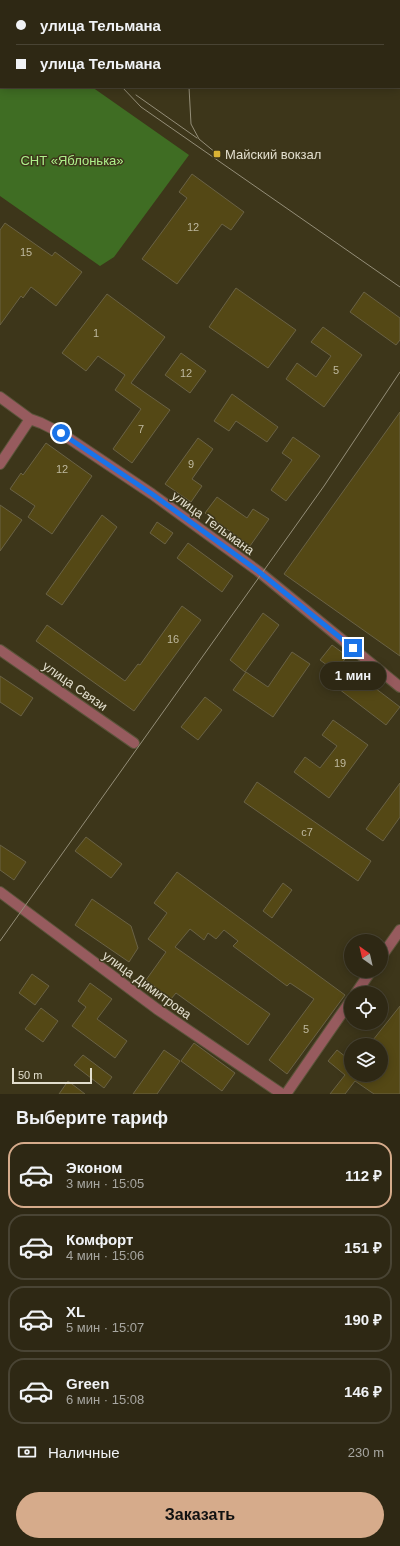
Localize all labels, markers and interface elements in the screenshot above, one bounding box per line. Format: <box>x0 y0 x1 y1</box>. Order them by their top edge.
text: улица Тельмана <box>40 17 161 34</box>
text: улица Тельмана <box>40 55 161 72</box>
place label: Майский вокзал <box>225 147 321 162</box>
marker: Майский вокзал <box>212 149 222 159</box>
park label: СНТ «Яблонька» <box>20 153 124 168</box>
house number: 12 <box>187 221 199 233</box>
house number: 15 <box>20 246 32 258</box>
house number: 1 <box>93 327 99 339</box>
house number: 5 <box>333 364 339 376</box>
house number: 12 <box>180 367 192 379</box>
house number: 7 <box>138 423 144 435</box>
route start <box>52 424 70 442</box>
house number: 9 <box>188 458 194 470</box>
house number: 12 <box>56 463 68 475</box>
street label: улица Тельмана <box>169 488 258 558</box>
house number: 16 <box>167 633 179 645</box>
route end <box>344 639 362 657</box>
street label: улица Связи <box>40 658 110 714</box>
callout: 1 мин <box>320 662 386 690</box>
text: 1 мин <box>335 668 371 683</box>
house number: 19 <box>334 757 346 769</box>
house number: с7 <box>301 826 313 838</box>
north arrow <box>344 934 388 978</box>
map controls <box>344 934 388 1082</box>
street label: улица Димитрова <box>100 948 195 1023</box>
button: locate <box>344 986 388 1030</box>
house number: 5 <box>303 1023 309 1035</box>
button: layers <box>344 1038 388 1082</box>
scale bar <box>12 1066 92 1085</box>
text: 50 m <box>18 1069 42 1081</box>
text: Выберите тариф <box>16 1108 168 1128</box>
icon: car <box>18 1157 54 1193</box>
text: Эконом <box>66 1159 122 1176</box>
text: 112 ₽ <box>345 1167 382 1184</box>
text: 3 мин · 15:05 <box>66 1176 144 1191</box>
icon: car <box>18 1229 54 1265</box>
text: Комфорт <box>66 1231 133 1248</box>
text: 151 ₽ <box>344 1239 382 1256</box>
text: 4 мин · 15:06 <box>66 1248 144 1263</box>
icon: car <box>18 1301 54 1337</box>
text: XL <box>66 1303 85 1320</box>
text: 190 ₽ <box>344 1311 382 1328</box>
text: 5 мин · 15:07 <box>66 1320 144 1335</box>
icon: car <box>18 1373 54 1409</box>
text: Green <box>66 1375 109 1392</box>
text: 146 ₽ <box>344 1383 382 1400</box>
text: 6 мин · 15:08 <box>66 1392 144 1407</box>
icon: cash <box>16 1441 38 1463</box>
text: Наличные <box>48 1444 120 1461</box>
text: 230 m <box>348 1445 384 1460</box>
button: Заказать <box>16 1492 384 1538</box>

